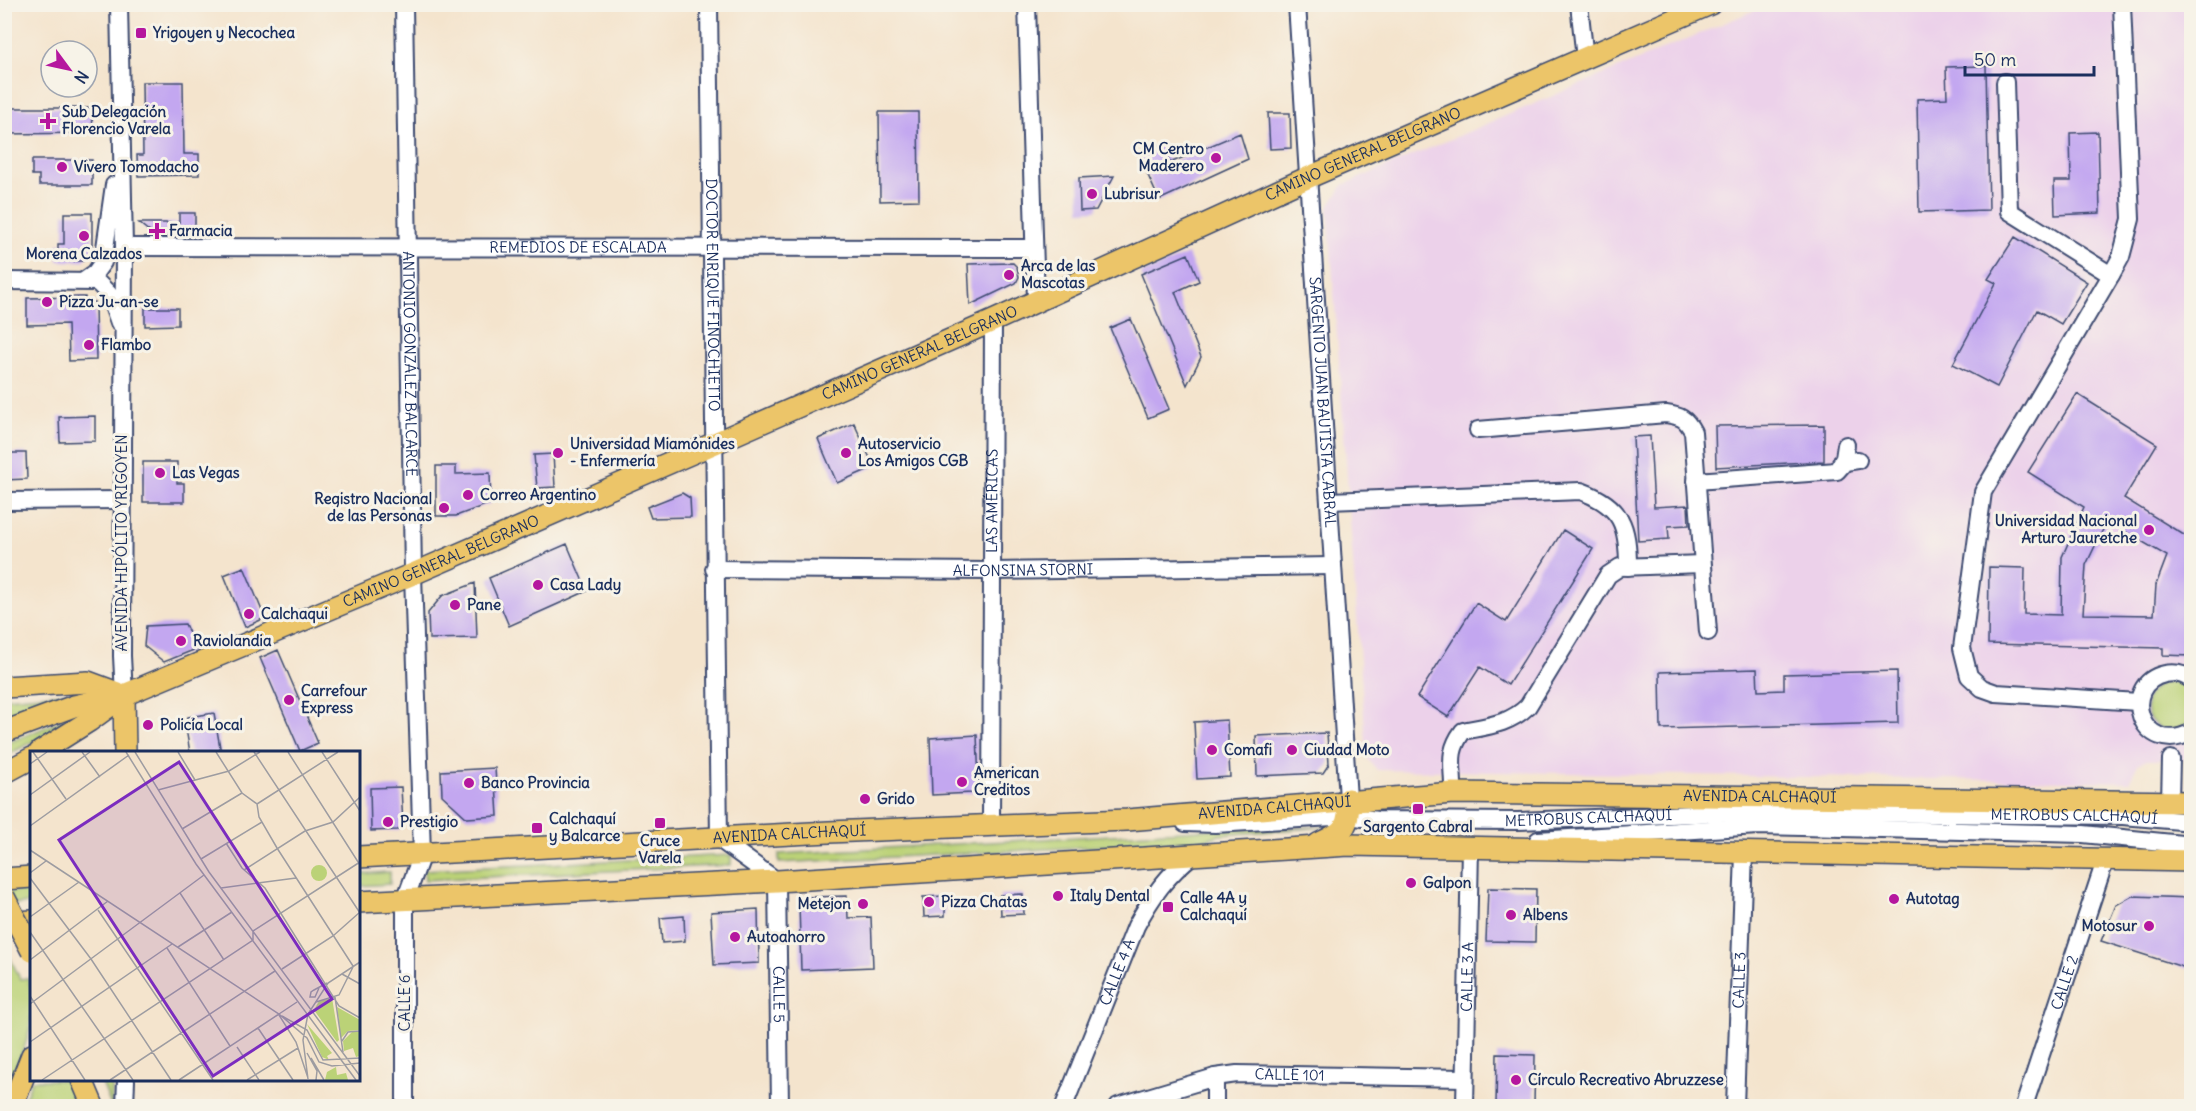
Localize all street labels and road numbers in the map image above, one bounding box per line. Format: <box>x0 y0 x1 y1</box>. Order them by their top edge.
street label: CAMINO GENERAL BELGRANO <box>1262 103 1464 205</box>
street label: DOCTOR ENRIQUE FINOCHIETTO <box>702 178 724 412</box>
street label: REMEDIOS DE ESCALADA <box>489 237 667 257</box>
street label: ANTONIO GONZÁLEZ BALCARCE <box>399 251 421 477</box>
street label: SARGENTO JUAN BAUTISTA CABRAL <box>1306 276 1341 528</box>
street label: CAMINO GENERAL BELGRANO <box>819 301 1020 404</box>
street label: AVENIDA HIPÓLITO YRIGOYEN <box>111 434 131 652</box>
street label: LAS AMÉRICAS <box>982 449 1001 553</box>
street label: CAMINO GENERAL BELGRANO <box>340 510 542 611</box>
street label: ALFONSINA STORNI <box>953 560 1093 580</box>
street label: AVENIDA CALCHAQUÍ <box>1683 786 1837 807</box>
street label: AVENIDA CALCHAQUÍ <box>1197 791 1352 823</box>
street label: METROBUS CALCHAQUÍ <box>1505 805 1672 830</box>
street label: METROBUS CALCHAQUÍ <box>1990 805 2159 828</box>
street label: AVENIDA CALCHAQUÍ <box>712 821 866 847</box>
street label: CALLE 4 A <box>1095 936 1139 1008</box>
street label: CALLE 3 A <box>1457 941 1477 1012</box>
street label: CALLE 3 <box>1728 951 1749 1009</box>
street label: CALLE 2 <box>2046 953 2082 1012</box>
street label: CALLE 5 <box>769 966 789 1023</box>
street label: CALLE 6 <box>395 975 414 1031</box>
street label: CALLE 101 <box>1254 1064 1325 1085</box>

